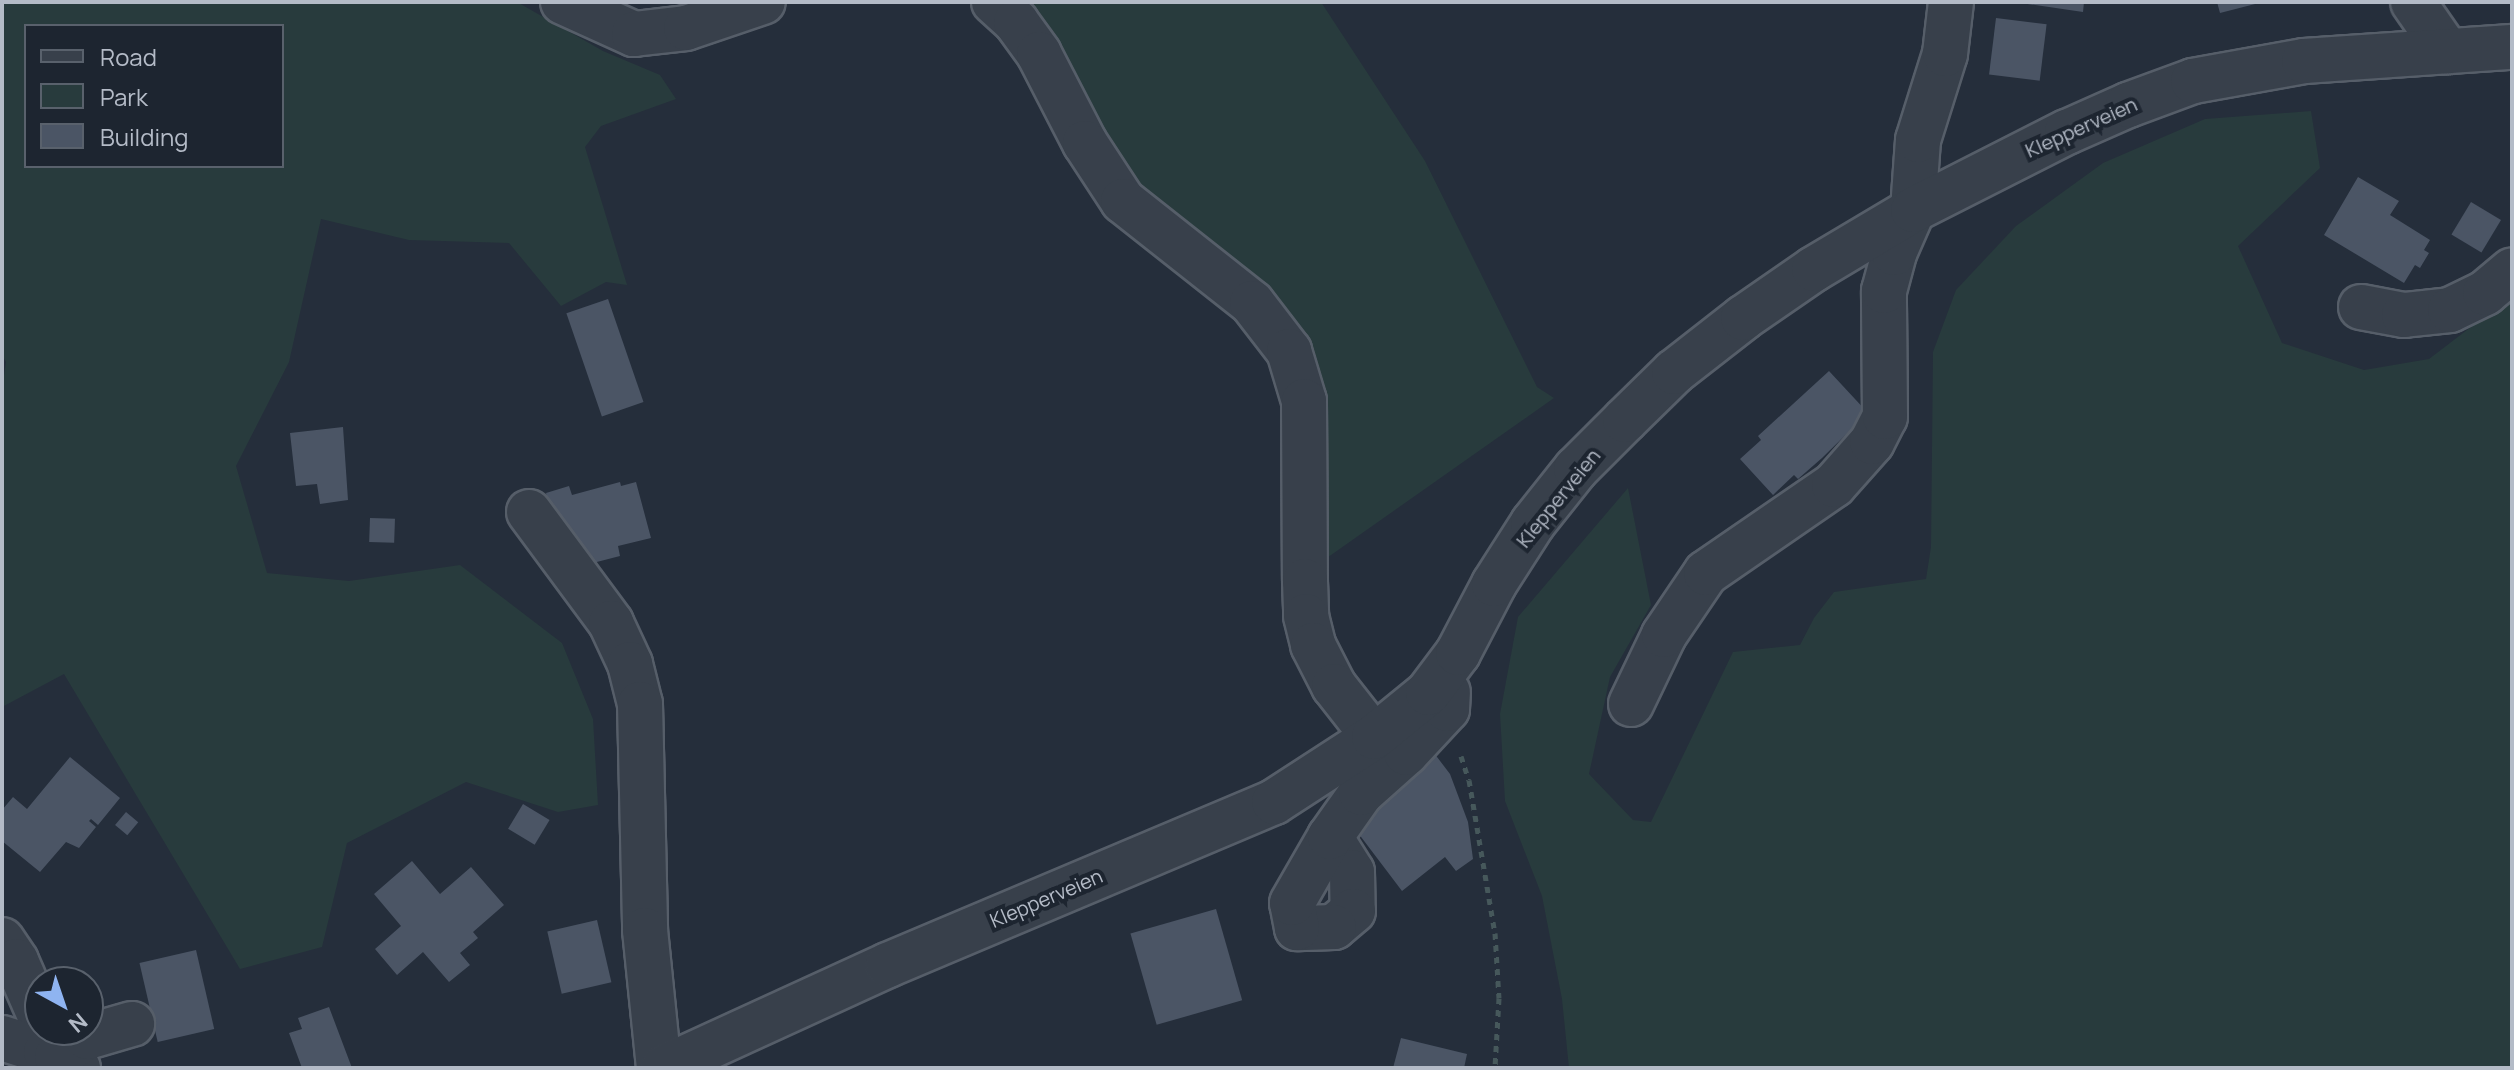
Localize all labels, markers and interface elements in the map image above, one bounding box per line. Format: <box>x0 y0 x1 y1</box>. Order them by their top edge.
legend <box>24 24 284 168</box>
text: Road <box>100 40 157 73</box>
text: Park <box>100 80 148 113</box>
street label: Klepperveien <box>2021 92 2141 162</box>
text: Building <box>100 120 188 153</box>
street label: Klepperveien <box>1511 444 1605 552</box>
street label: Klepperveien <box>986 864 1106 932</box>
north arrow <box>24 966 104 1046</box>
text: N <box>62 1006 94 1039</box>

